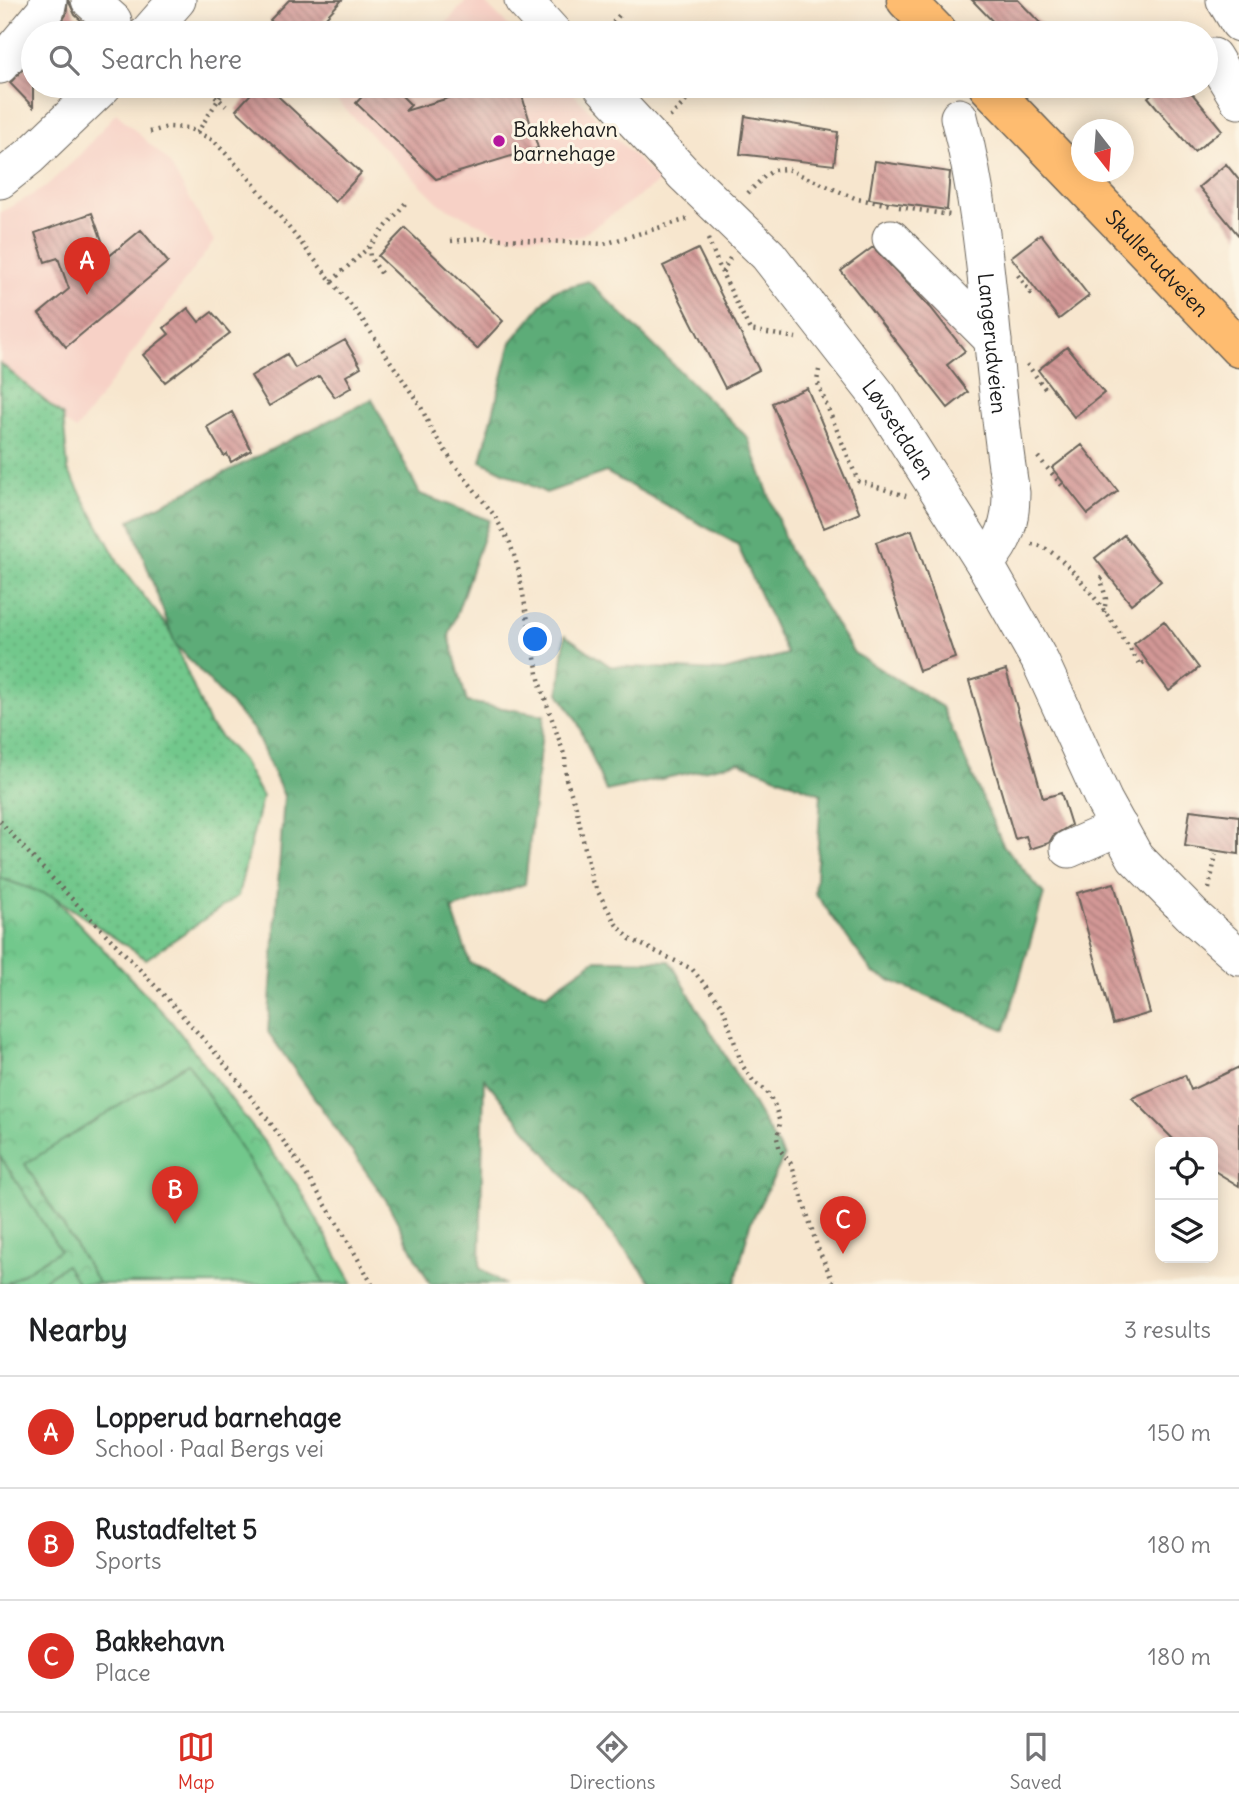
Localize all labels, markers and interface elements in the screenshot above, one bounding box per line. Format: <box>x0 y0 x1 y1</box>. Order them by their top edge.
search box <box>21 21 1218 98</box>
icon: search <box>45 41 83 79</box>
text: Search here <box>101 43 242 76</box>
place label: Bakkehavn barnehage <box>513 116 618 167</box>
north arrow <box>1071 119 1134 182</box>
marker: Bakkehavn barnehage <box>491 133 507 149</box>
street label: Skullerudveien <box>1100 204 1215 322</box>
pin: A <box>64 237 110 295</box>
street label: Langerudveien <box>972 271 1014 415</box>
street label: Løvsetdalen <box>857 374 941 484</box>
your location <box>518 622 552 656</box>
map controls <box>1155 1137 1218 1263</box>
button: locate <box>1155 1137 1218 1200</box>
pin: B <box>152 1166 198 1224</box>
pin: C <box>820 1196 866 1254</box>
button: layers <box>1155 1200 1218 1263</box>
text: Nearby <box>28 1311 128 1349</box>
text: 3 results <box>1124 1315 1211 1344</box>
text: Lopperud barnehage <box>95 1401 341 1434</box>
text: A <box>44 1418 58 1447</box>
text: 150 m <box>1148 1418 1211 1447</box>
text: School · Paal Bergs vei <box>95 1434 324 1463</box>
text: Rustadfeltet 5 <box>95 1513 257 1546</box>
text: B <box>43 1530 59 1559</box>
text: 180 m <box>1148 1530 1211 1559</box>
text: Sports <box>95 1546 161 1575</box>
text: Bakkehavn <box>95 1625 225 1658</box>
text: C <box>43 1642 59 1671</box>
text: 180 m <box>1148 1642 1211 1671</box>
text: Place <box>95 1658 151 1687</box>
tab: Map <box>177 1728 215 1794</box>
tab: Directions <box>570 1728 655 1794</box>
tab: Saved <box>1010 1728 1062 1794</box>

